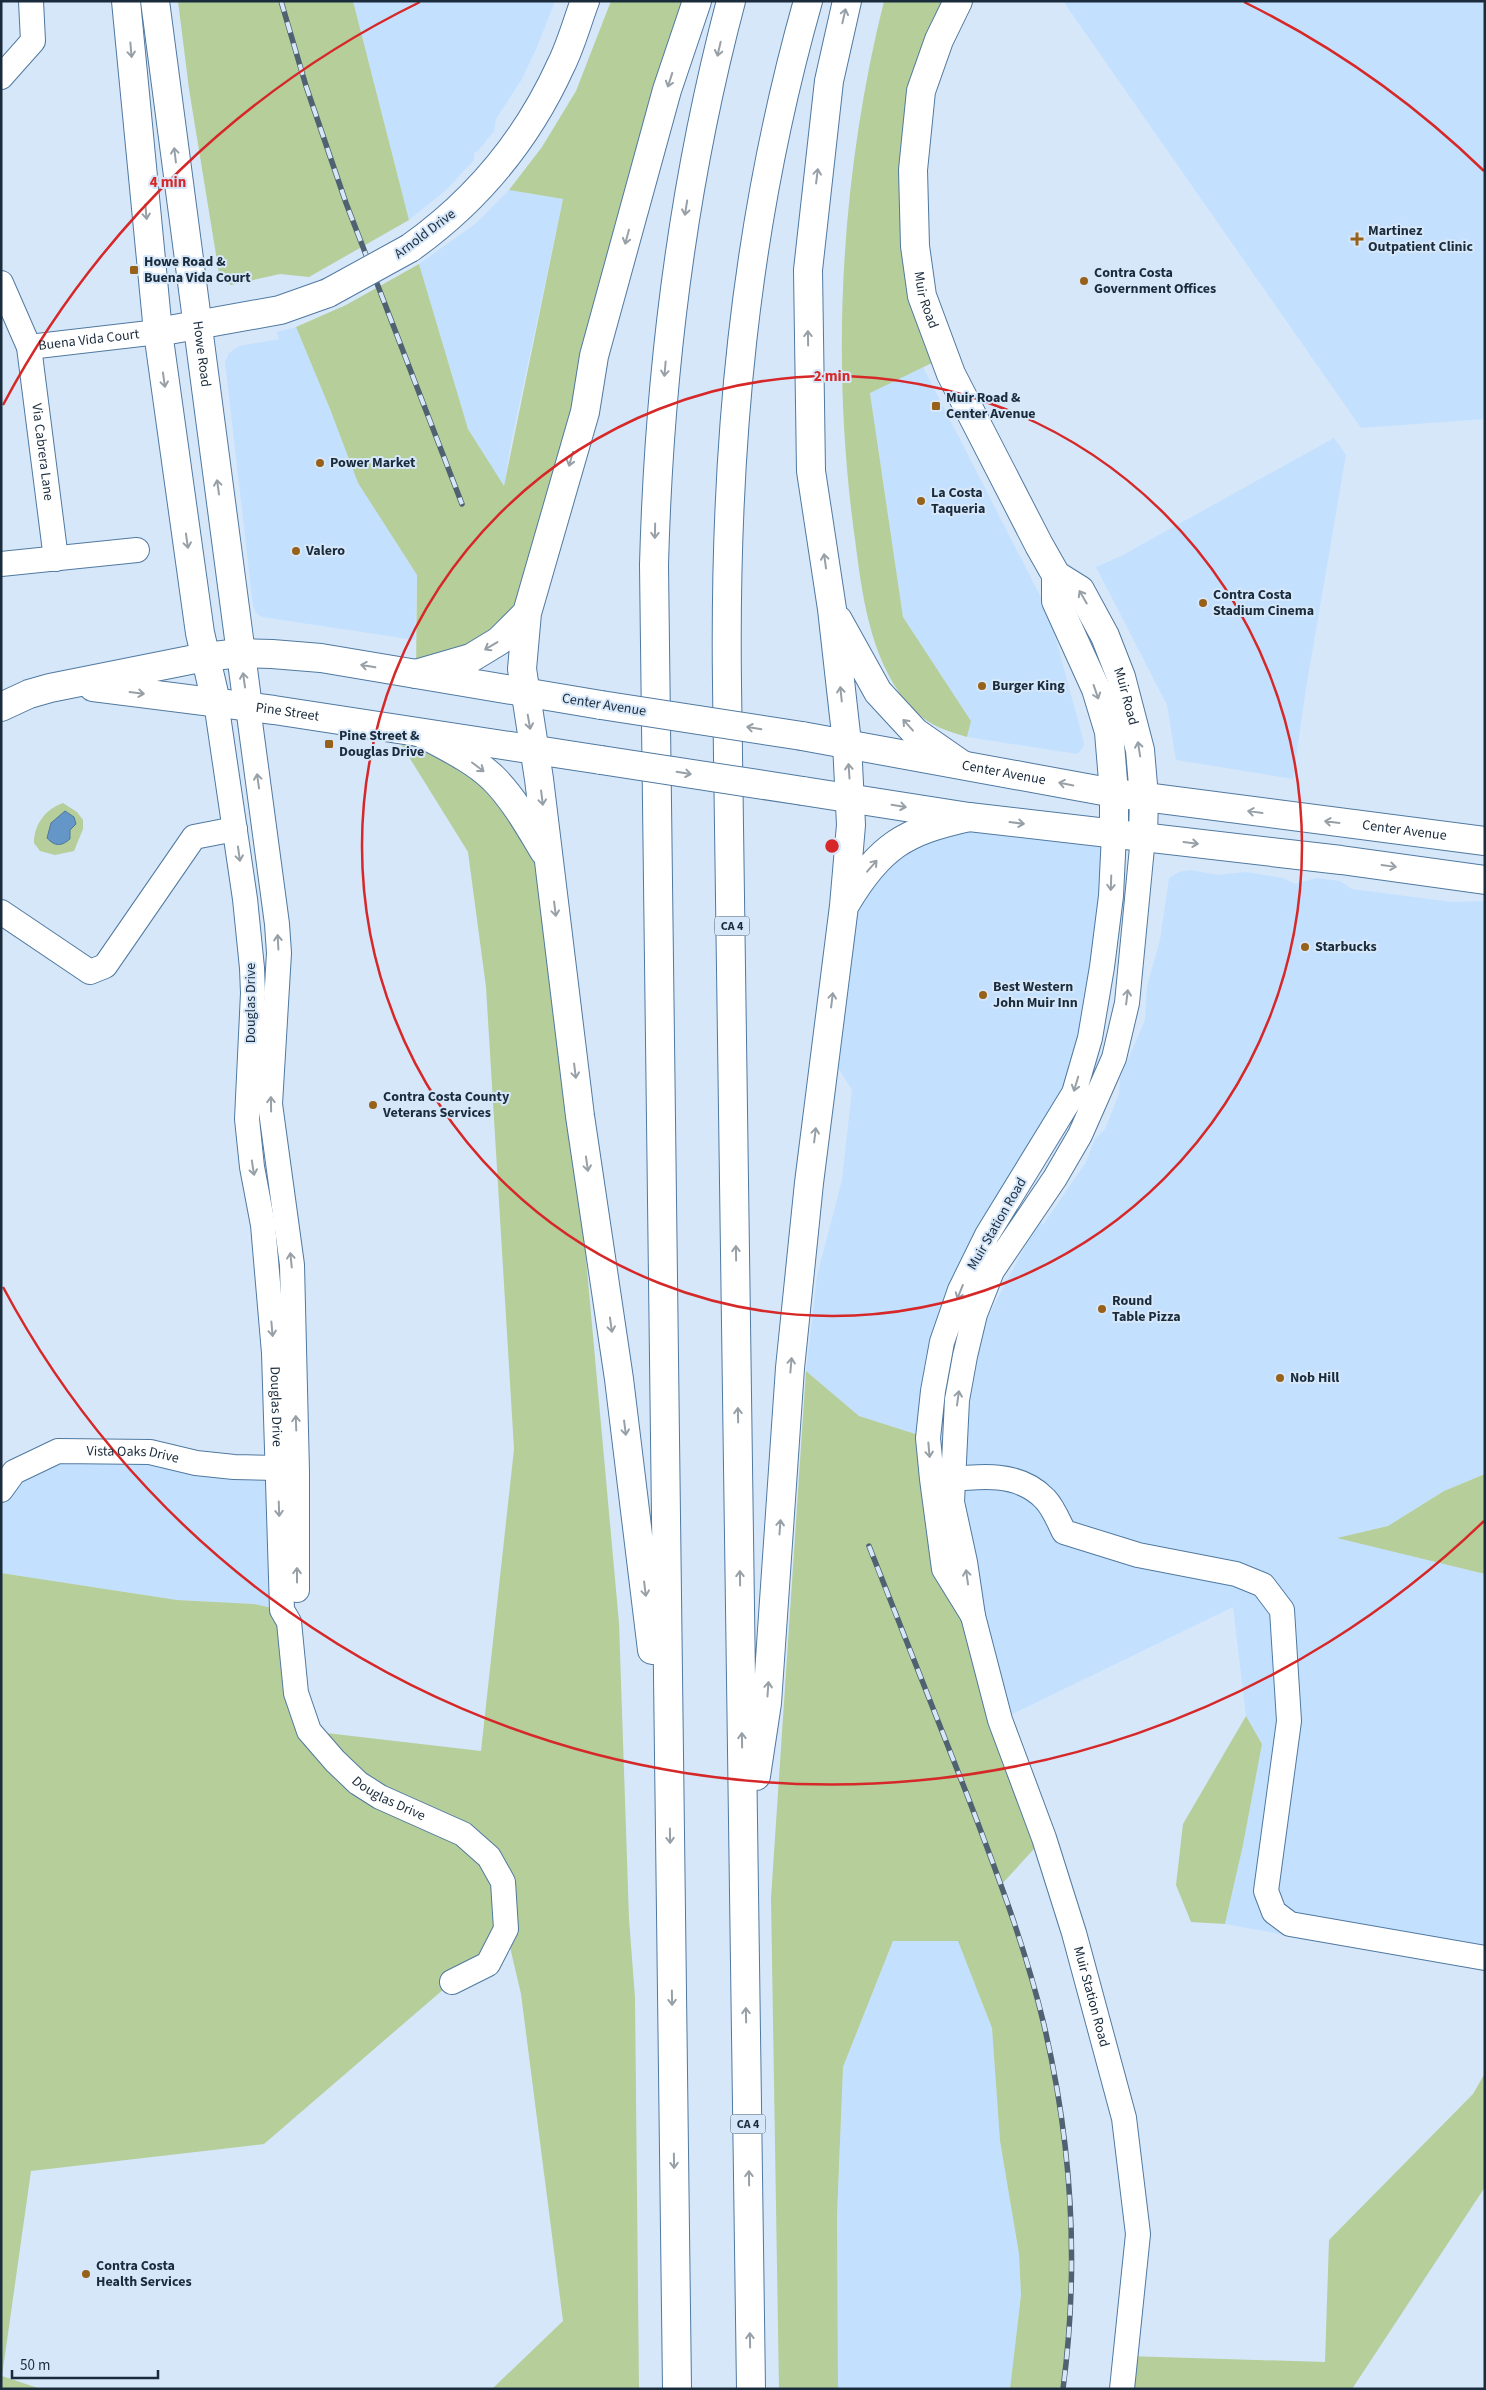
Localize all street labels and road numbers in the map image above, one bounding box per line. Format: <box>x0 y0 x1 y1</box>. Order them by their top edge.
street label: Arnold Drive <box>390 204 460 264</box>
street label: Muir Road <box>909 270 943 331</box>
street label: Howe Road <box>187 320 216 388</box>
street label: Buena Vida Court <box>37 324 141 356</box>
street label: Via Cabrera Lane <box>26 402 59 502</box>
street label: Muir Road <box>1108 664 1143 727</box>
street label: Center Avenue <box>561 688 648 722</box>
street label: Pine Street <box>254 698 321 727</box>
street label: Center Avenue <box>960 755 1047 790</box>
street label: Center Avenue <box>1361 815 1448 846</box>
road number: CA 4 <box>714 916 750 936</box>
street label: Douglas Drive <box>241 963 261 1043</box>
street label: Muir Station Road <box>962 1174 1032 1274</box>
street label: Douglas Drive <box>264 1366 287 1447</box>
street label: Vista Oaks Drive <box>86 1441 181 1469</box>
street label: Douglas Drive <box>347 1772 429 1826</box>
street label: Muir Station Road <box>1068 1944 1114 2049</box>
road number: CA 4 <box>730 2114 766 2134</box>

